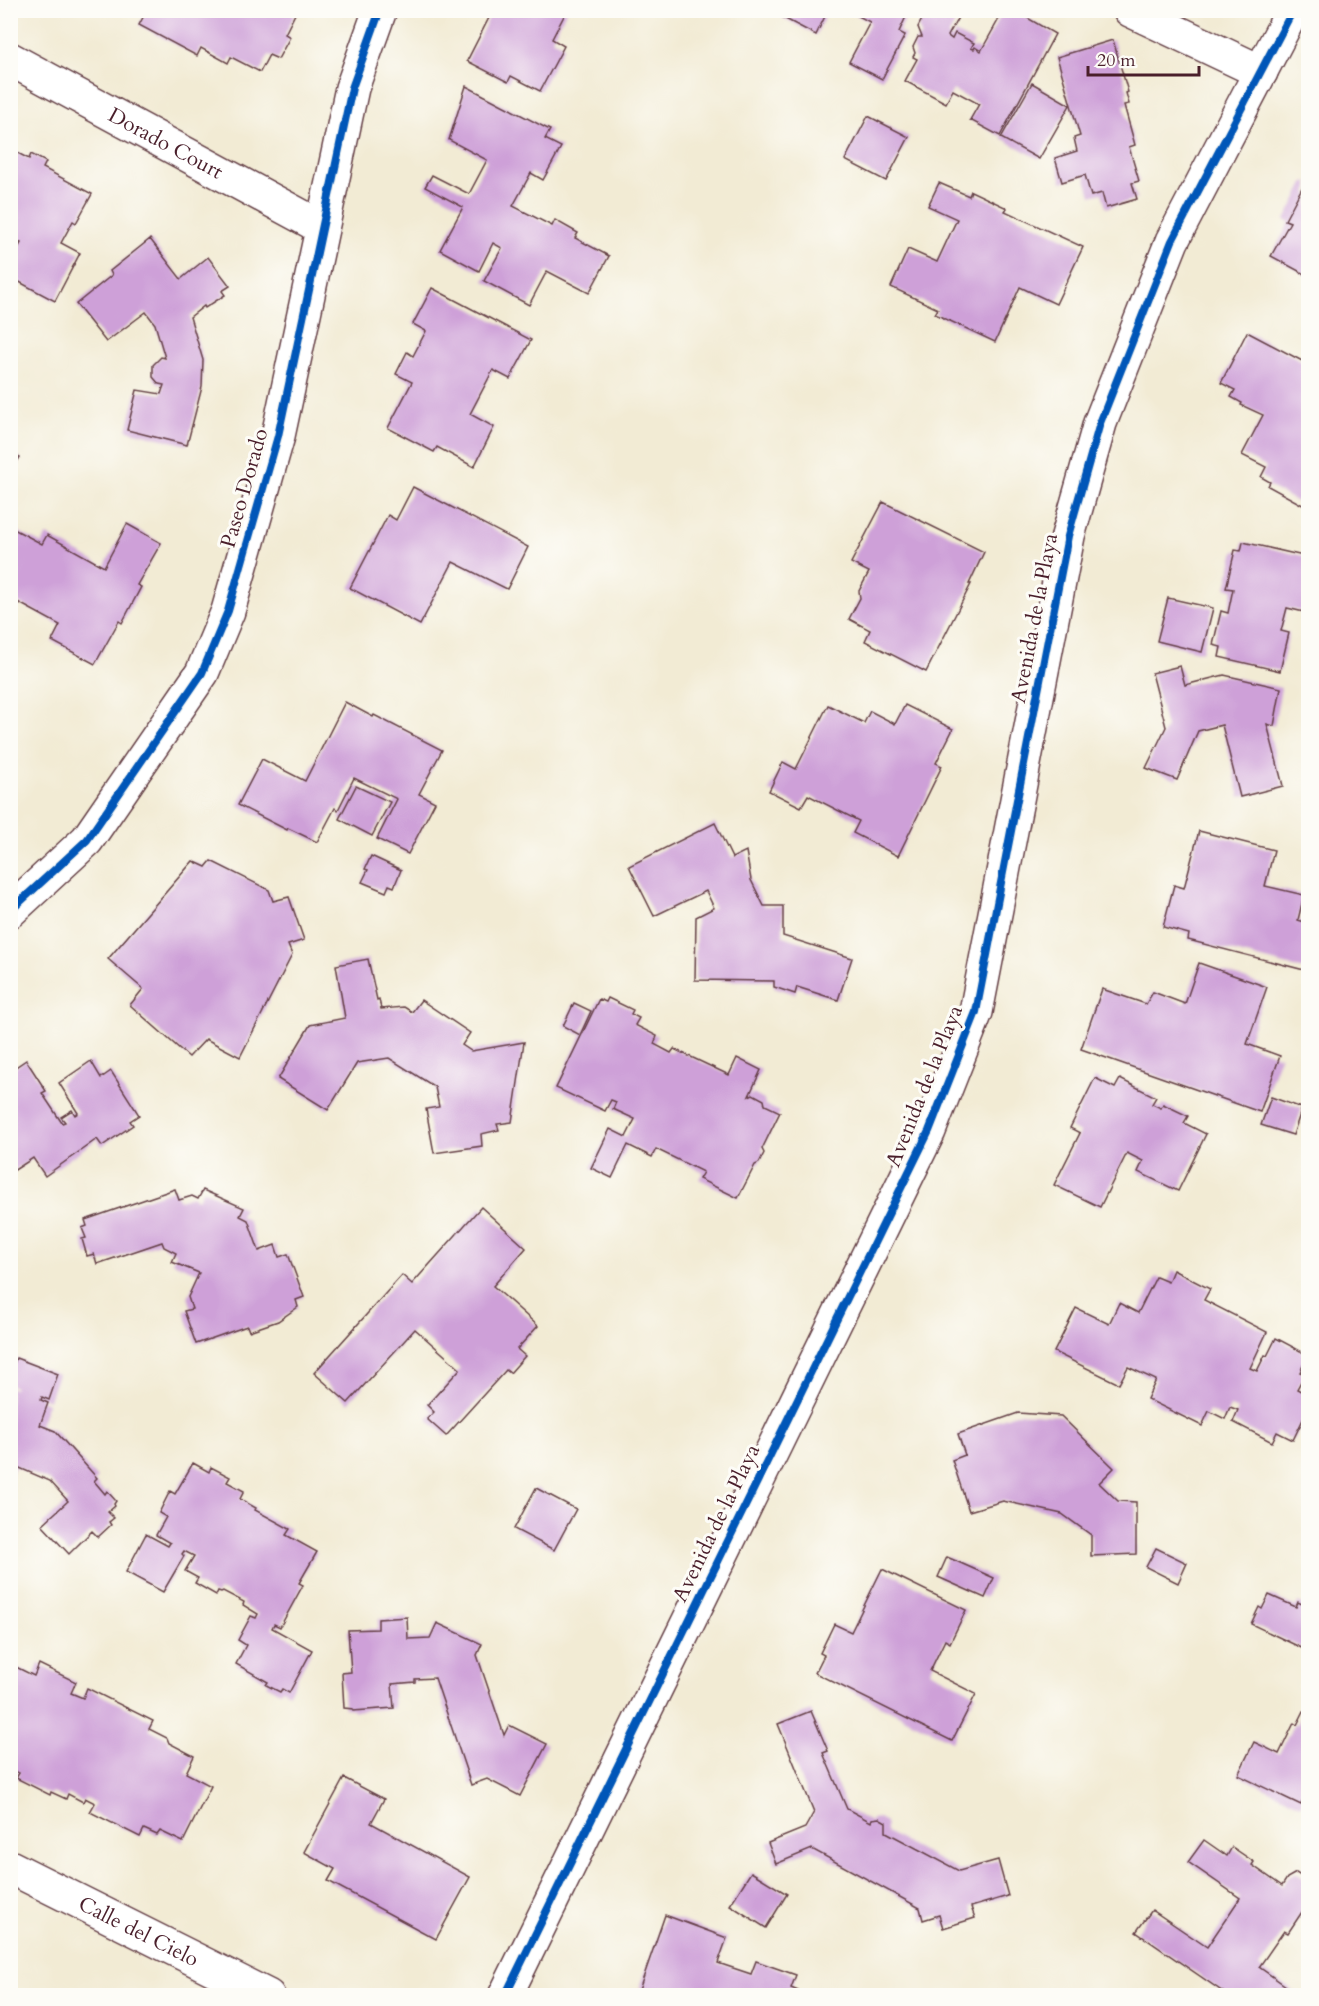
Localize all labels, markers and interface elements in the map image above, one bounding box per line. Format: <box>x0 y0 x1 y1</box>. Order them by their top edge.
scale bar <box>1088 39 1199 77</box>
text: 20 m <box>1097 48 1136 73</box>
street label: Dorado Court <box>103 101 228 187</box>
street label: Paseo Dorado <box>214 425 275 551</box>
street label: Avenida de la Playa <box>1004 531 1065 705</box>
street label: Avenida de la Playa <box>879 1001 970 1171</box>
street label: Avenida de la Playa <box>666 1439 767 1607</box>
street label: Calle del Cielo <box>74 1890 204 1974</box>

